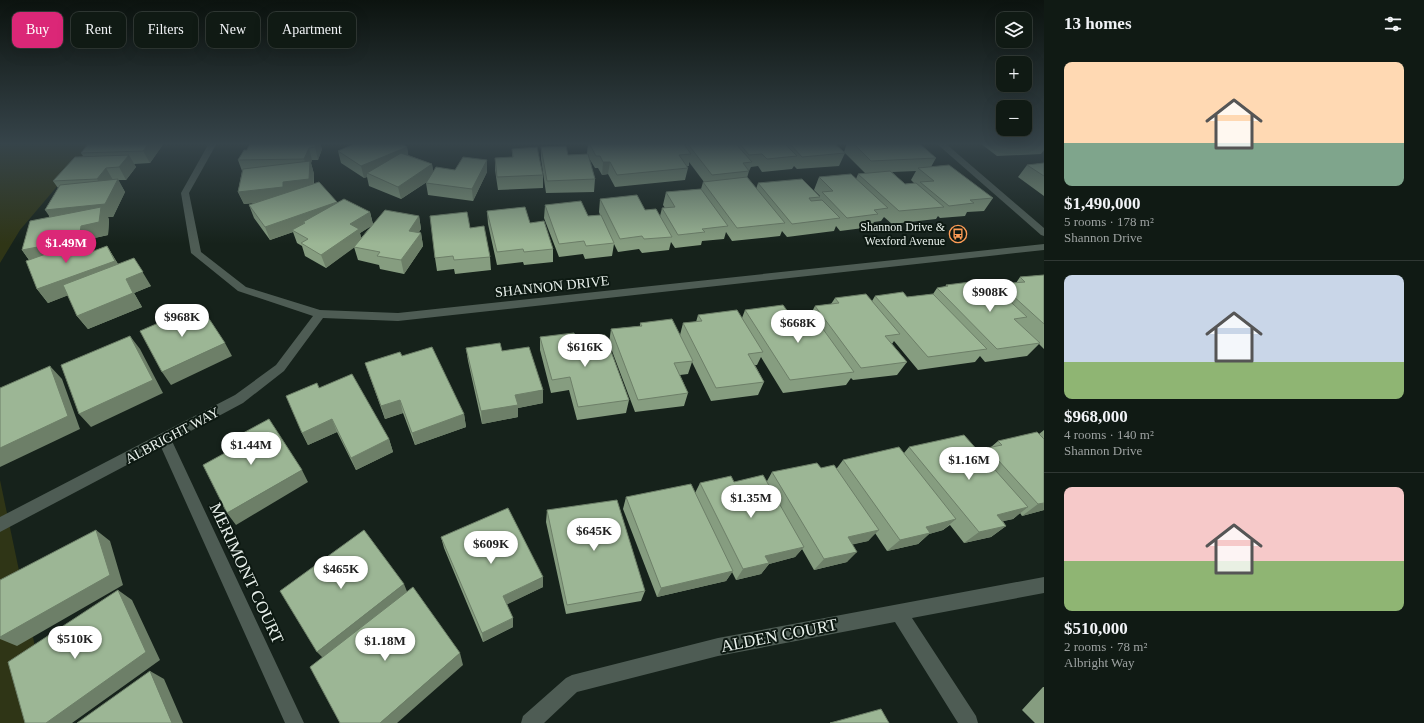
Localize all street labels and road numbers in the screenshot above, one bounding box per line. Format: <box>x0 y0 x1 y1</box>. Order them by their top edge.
street label: SHANNON DRIVE <box>494 273 610 300</box>
street label: ALBRIGHT WAY <box>123 404 222 467</box>
street label: MERIMONT COURT <box>206 500 288 647</box>
street label: ALDEN COURT <box>719 615 840 656</box>

